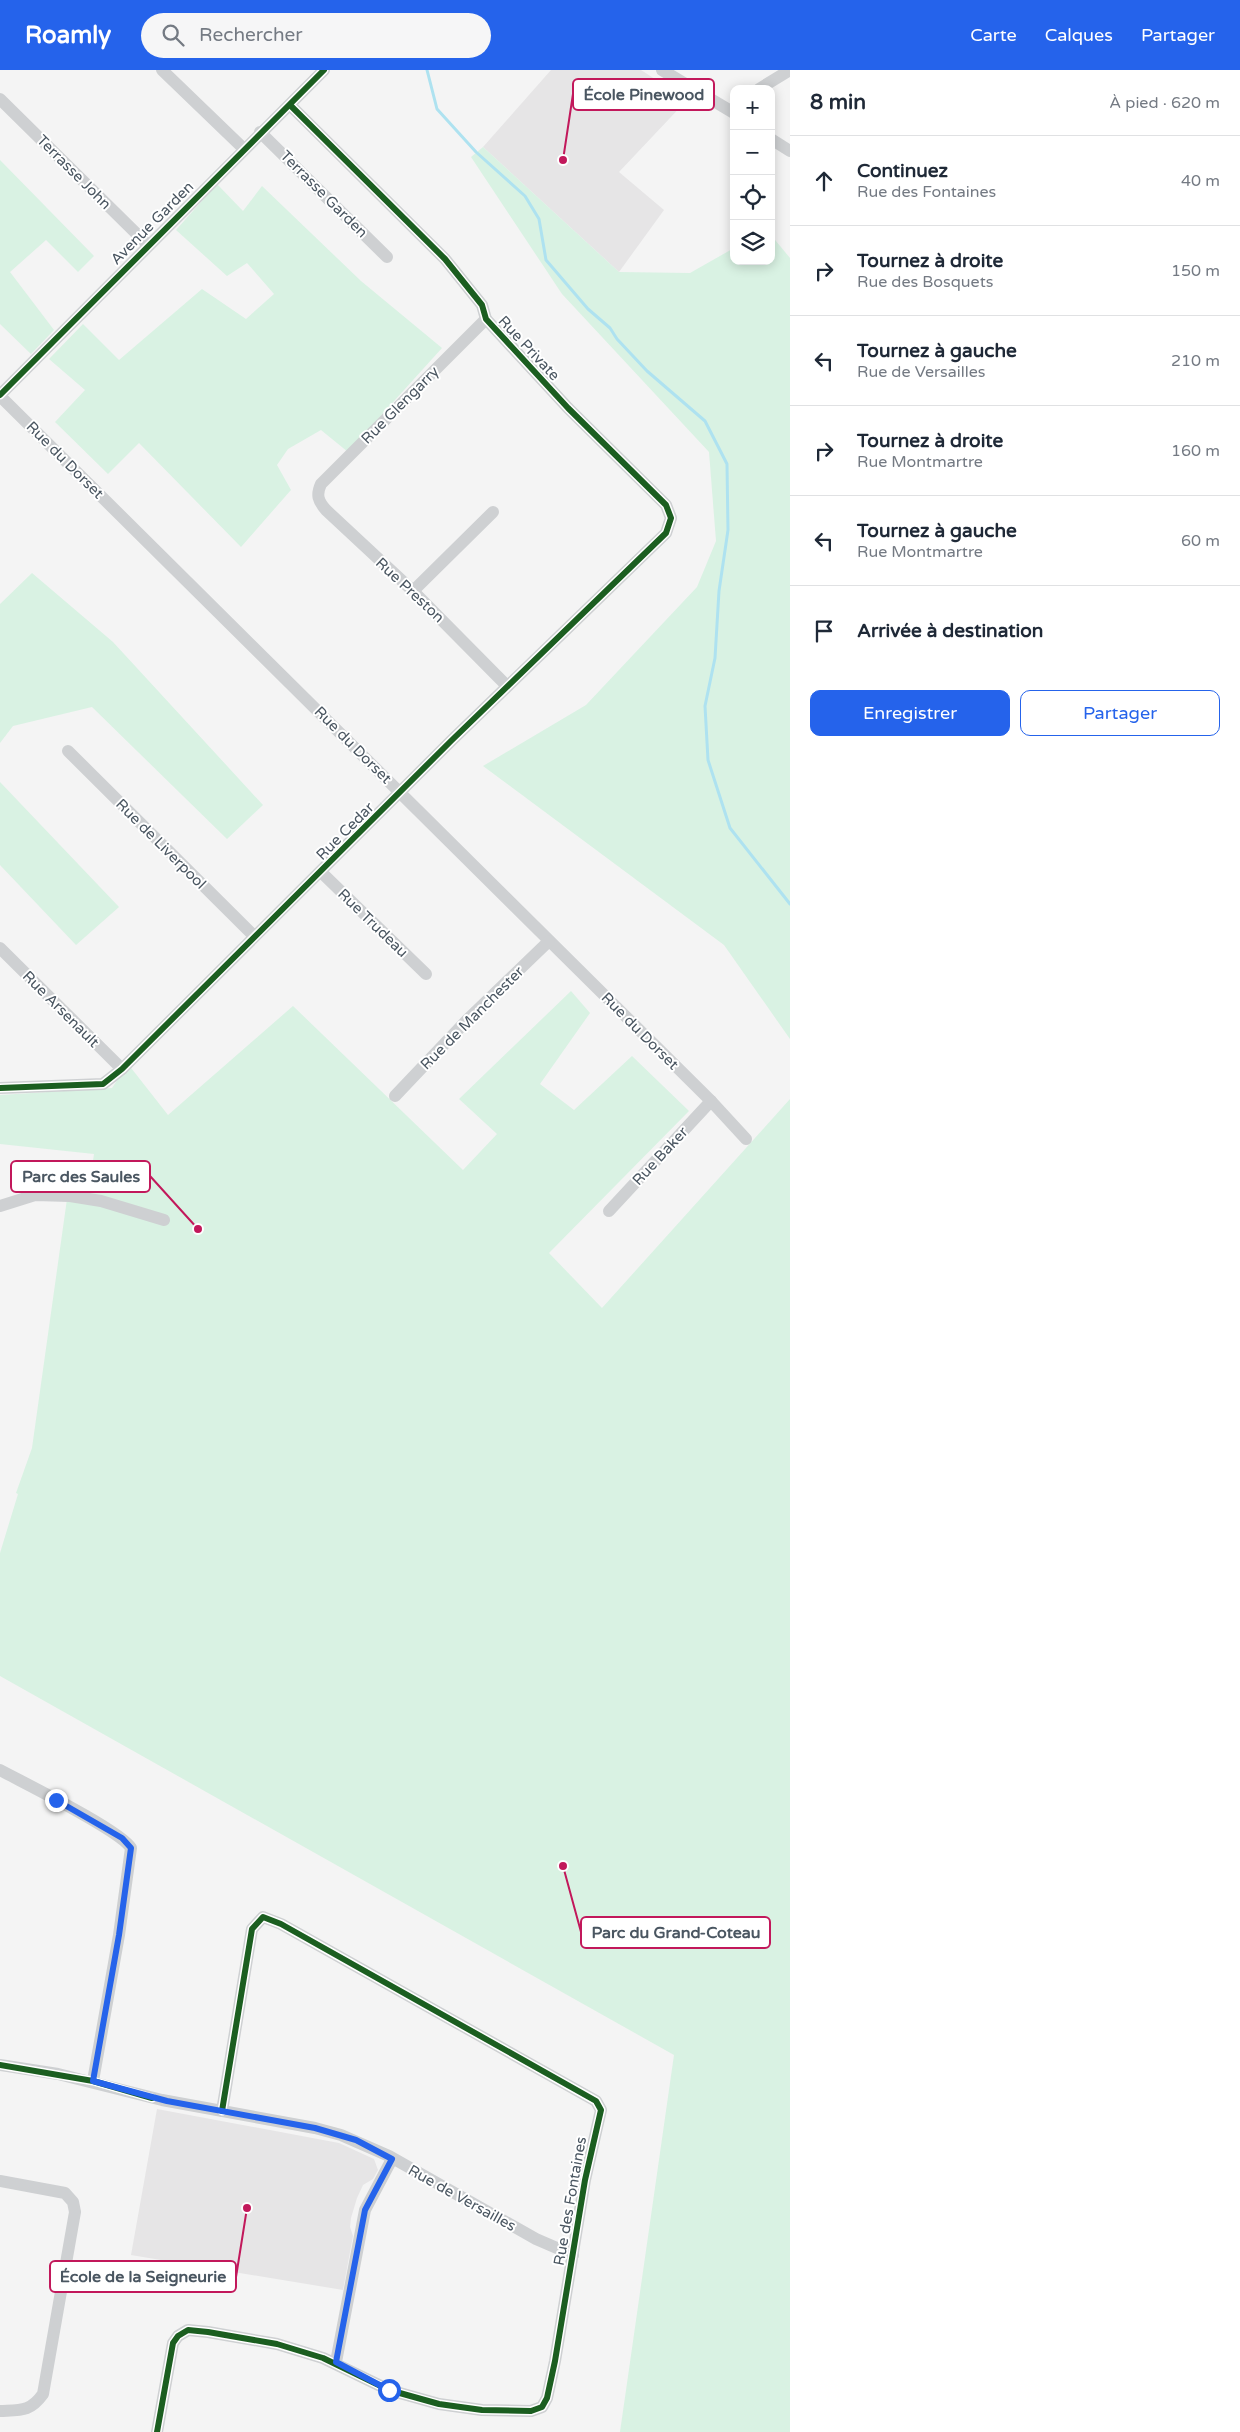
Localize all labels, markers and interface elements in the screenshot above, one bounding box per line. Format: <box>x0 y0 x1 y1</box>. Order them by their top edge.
search box <box>141 13 491 58</box>
text: Roamly <box>25 21 111 50</box>
icon: search <box>159 21 187 49</box>
text: Rechercher <box>199 24 303 46</box>
text: Carte <box>970 24 1017 46</box>
text: Calques <box>1045 24 1113 46</box>
text: Partager <box>1141 24 1215 46</box>
callout: École Pinewood <box>573 79 714 110</box>
text: École Pinewood <box>584 85 704 105</box>
map controls <box>730 85 775 265</box>
button: + <box>730 85 775 130</box>
text: 8 min <box>810 90 866 115</box>
text: À pied · 620 m <box>1109 93 1220 113</box>
button: − <box>730 130 775 175</box>
street label: Terrasse John <box>33 131 115 213</box>
street label: Terrasse Garden <box>277 147 371 241</box>
text: Continuez <box>857 160 948 182</box>
icon: ahead <box>810 167 838 195</box>
text: 40 m <box>1181 171 1220 191</box>
button: locate <box>730 175 775 220</box>
street label: Avenue Garden <box>107 178 197 268</box>
text: Rue des Fontaines <box>857 182 996 202</box>
button: layers <box>730 220 775 265</box>
text: Tournez à droite <box>857 250 1003 272</box>
icon: right <box>810 257 838 285</box>
text: 150 m <box>1171 261 1220 281</box>
text: Rue des Bosquets <box>857 272 993 292</box>
street label: Rue Private <box>494 312 564 384</box>
text: Tournez à gauche <box>857 340 1017 362</box>
icon: left <box>810 347 838 375</box>
text: 210 m <box>1171 351 1220 371</box>
street label: Rue Glengarry <box>357 362 443 448</box>
text: Rue de Versailles <box>857 362 985 382</box>
street label: Rue du Dorset <box>23 418 108 503</box>
text: Tournez à droite <box>857 430 1003 452</box>
icon: right <box>810 437 838 465</box>
text: 160 m <box>1171 441 1220 461</box>
text: Rue Montmartre <box>857 452 983 472</box>
text: Tournez à gauche <box>857 520 1017 542</box>
icon: left <box>810 527 838 555</box>
text: 60 m <box>1181 531 1220 551</box>
text: Rue Montmartre <box>857 542 983 562</box>
street label: Rue Preston <box>372 554 448 626</box>
icon: arrive <box>810 617 838 645</box>
text: Arrivée à destination <box>857 620 1043 642</box>
button: Enregistrer <box>810 690 1010 736</box>
button: Partager <box>1020 690 1220 736</box>
street label: Rue du Dorset <box>311 703 396 788</box>
street label: Rue de Liverpool <box>112 795 210 893</box>
street label: Rue Cedar <box>312 798 378 864</box>
street label: Rue Trudeau <box>334 885 412 961</box>
street label: Rue de Manchester <box>417 962 528 1073</box>
street label: Rue Arsenault <box>19 967 103 1051</box>
street label: Rue du Dorset <box>598 989 683 1074</box>
street label: Rue Baker <box>628 1123 692 1189</box>
callout: Parc des Saules <box>11 1161 150 1192</box>
text: Parc des Saules <box>22 1167 140 1187</box>
route end <box>45 1789 68 1812</box>
callout: Parc du Grand-Coteau <box>581 1917 770 1948</box>
text: Parc du Grand-Coteau <box>592 1923 760 1943</box>
street label: Rue des Fontaines <box>550 2135 590 2267</box>
street label: Rue de Versailles <box>405 2161 519 2235</box>
callout: École de la Seigneurie <box>50 2261 236 2292</box>
text: École de la Seigneurie <box>60 2267 226 2287</box>
route start <box>378 2379 401 2402</box>

